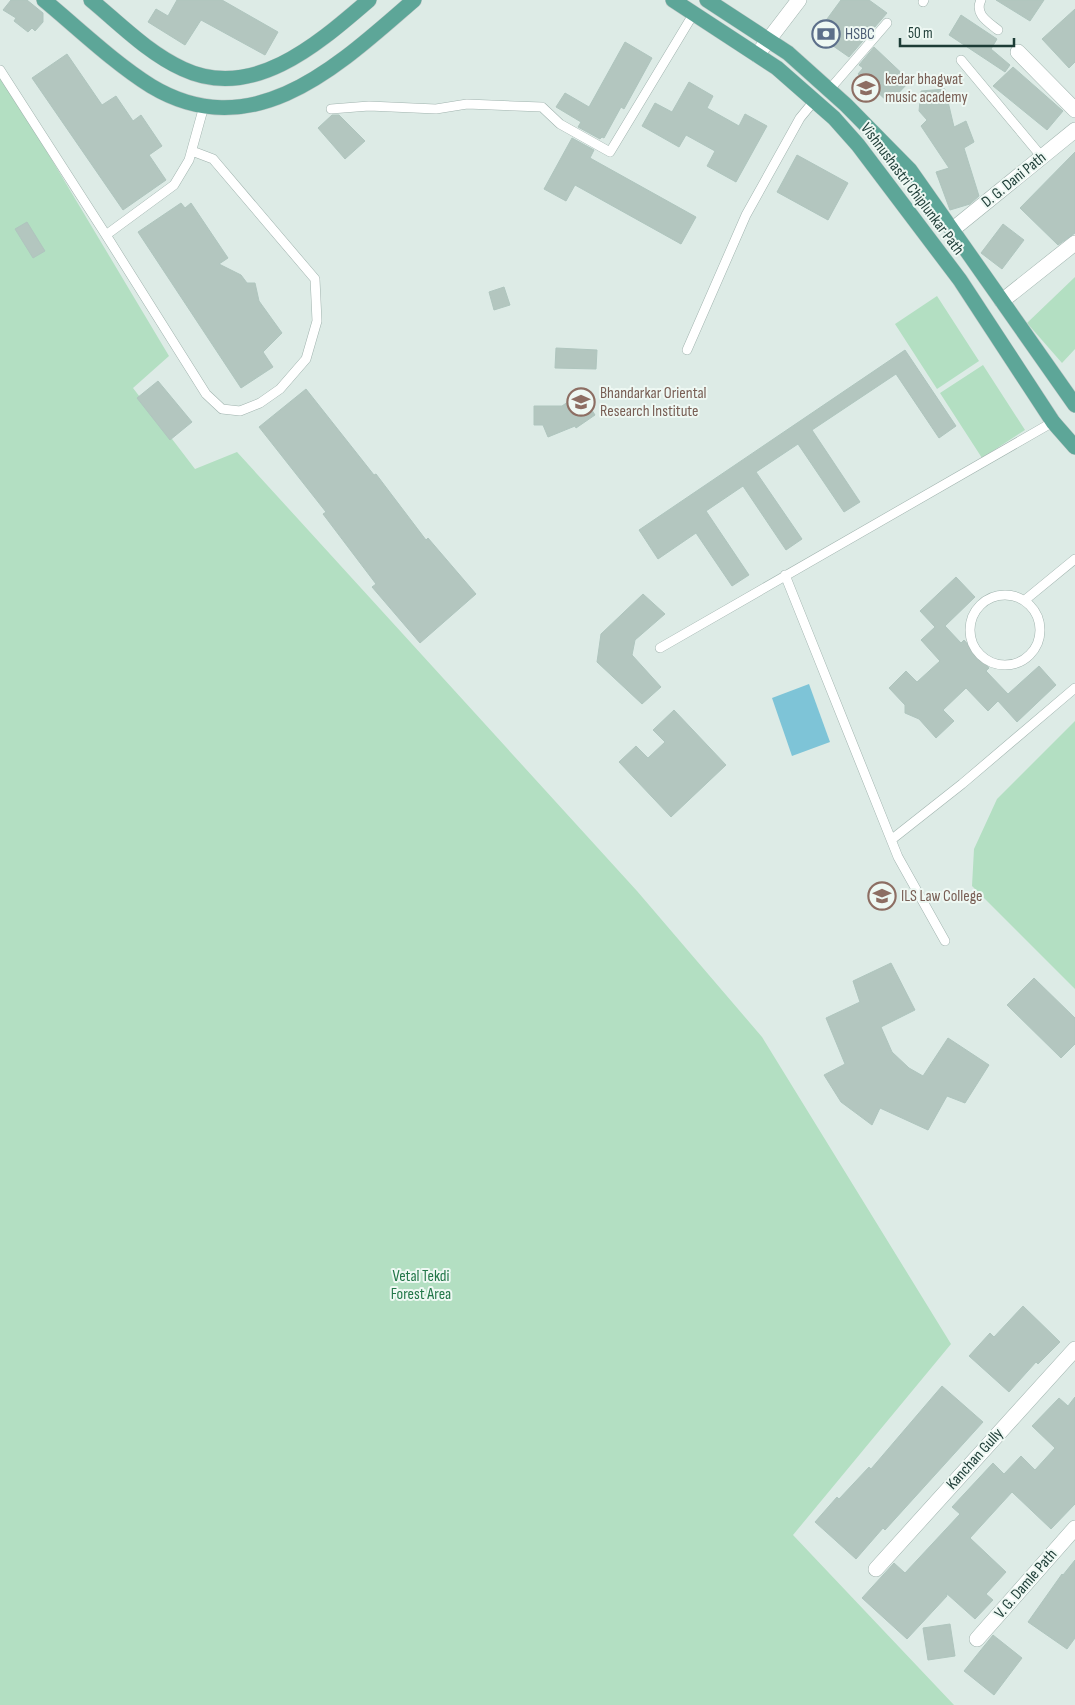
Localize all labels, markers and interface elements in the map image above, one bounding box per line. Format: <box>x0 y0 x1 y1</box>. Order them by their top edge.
scale bar <box>900 15 1014 47</box>
bank icon: HSBC <box>811 19 841 49</box>
text: 50 m <box>908 24 933 43</box>
place label: HSBC <box>845 25 875 44</box>
place label: kedar bhagwat music academy <box>885 70 968 107</box>
school or university icon: kedar bhagwat music academy <box>851 73 881 103</box>
street label: Vishnushastri Chiplunkar Path <box>856 119 968 259</box>
street label: D. G. Dani Path <box>978 148 1050 212</box>
place label: Bhandarkar Oriental Research Institute <box>600 384 707 421</box>
school or university icon: Bhandarkar Oriental Research Institute <box>566 387 596 417</box>
school or university icon: ILS Law College <box>867 881 897 911</box>
place label: ILS Law College <box>901 887 982 906</box>
park label: Vetal Tekdi Forest Area <box>391 1267 451 1304</box>
street label: Kanchan Gully <box>943 1424 1007 1494</box>
street label: V. G. Damle Path <box>991 1545 1061 1623</box>

